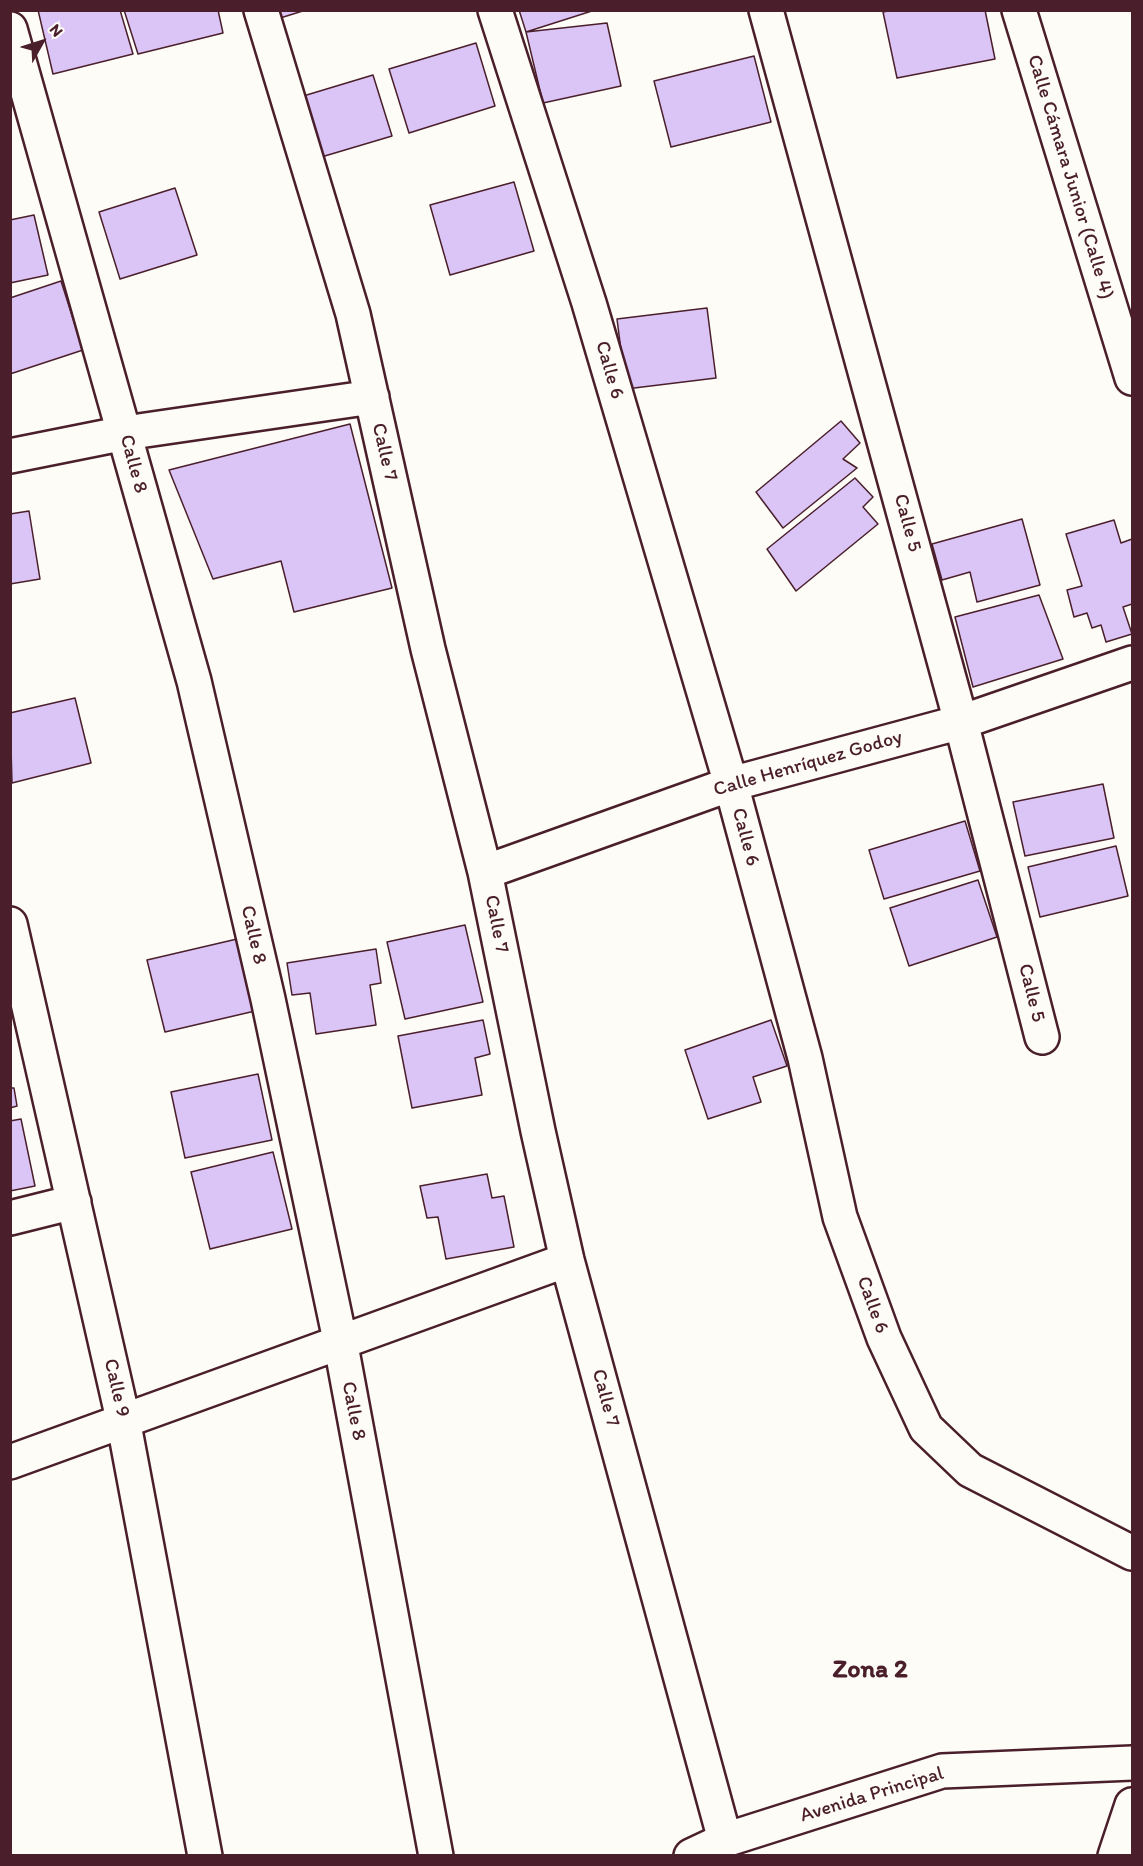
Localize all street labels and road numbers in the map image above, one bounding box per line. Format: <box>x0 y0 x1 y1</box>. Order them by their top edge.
street label: Calle Cámara Junior (Calle 4) <box>1021 52 1119 302</box>
street label: Calle 6 <box>589 338 629 402</box>
street label: Calle 7 <box>366 421 402 483</box>
street label: Calle 8 <box>114 432 152 496</box>
street label: Calle 5 <box>888 491 926 555</box>
street label: Calle Henríquez Godoy <box>711 726 905 802</box>
street label: Calle 6 <box>726 805 764 869</box>
street label: Calle 7 <box>479 893 513 955</box>
street label: Calle 8 <box>235 903 271 967</box>
street label: Calle 5 <box>1012 961 1050 1025</box>
street label: Calle 6 <box>851 1273 893 1337</box>
street label: Calle 9 <box>98 1357 134 1419</box>
street label: Calle 7 <box>586 1367 624 1429</box>
street label: Calle 8 <box>336 1379 370 1443</box>
street label: Avenida Principal <box>797 1762 947 1828</box>

